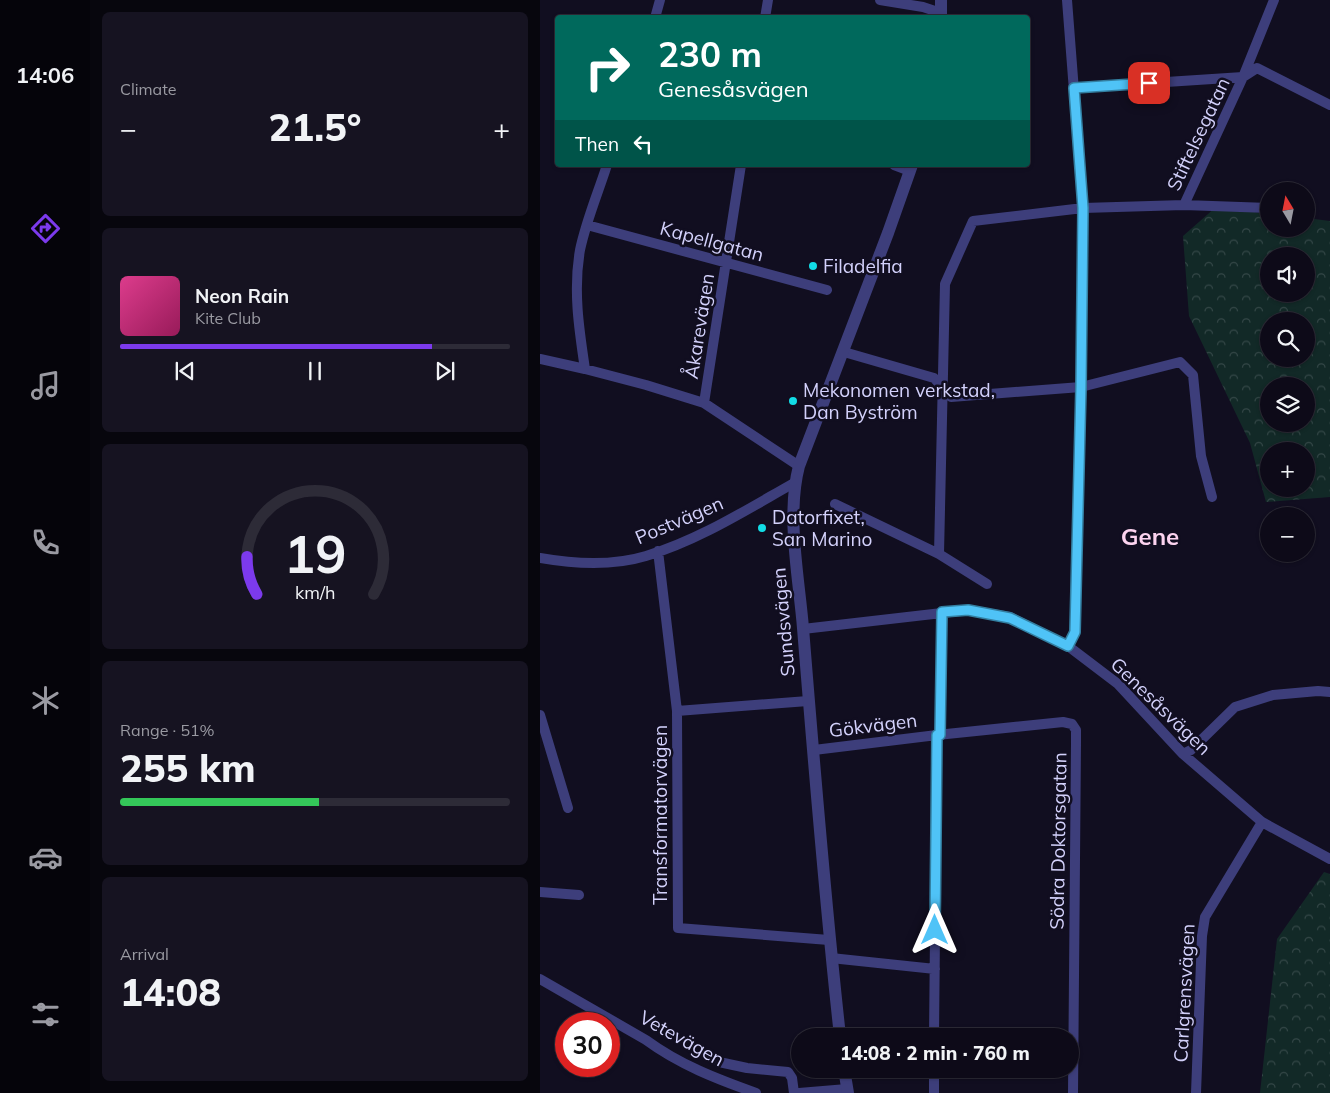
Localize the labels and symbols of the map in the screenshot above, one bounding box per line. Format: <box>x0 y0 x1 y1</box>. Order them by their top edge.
pin <box>1128 62 1170 104</box>
street label: Stiftelsegatan <box>1161 74 1235 194</box>
north arrow <box>1260 182 1315 238</box>
street label: Kapellgatan <box>658 216 766 266</box>
place label: Filadelfia <box>823 254 903 278</box>
marker: Filadelfia <box>807 260 819 272</box>
street label: Åkarevägen <box>679 272 719 380</box>
place label: Mekonomen verkstad, Dan Byström <box>803 378 995 424</box>
marker: Mekonomen verkstad, Dan Byström <box>787 395 799 407</box>
street label: Postvägen <box>631 491 727 549</box>
place label: Datorfixet, San Marino <box>772 505 872 551</box>
district label: Gene <box>1121 521 1179 551</box>
marker: Datorfixet, San Marino <box>756 522 768 534</box>
street label: Sundsvägen <box>766 567 800 677</box>
street label: Genesåsvägen <box>1106 652 1216 760</box>
street label: Gökvägen <box>828 708 918 742</box>
street label: Transformatorvägen <box>648 725 672 905</box>
street label: Södra Doktorsgatan <box>1044 752 1072 930</box>
position arrow <box>908 903 960 955</box>
street label: Carlgrensvägen <box>1168 923 1200 1063</box>
street label: Vetevägen <box>635 1005 729 1071</box>
speed limit sign: 30 <box>555 1012 620 1077</box>

